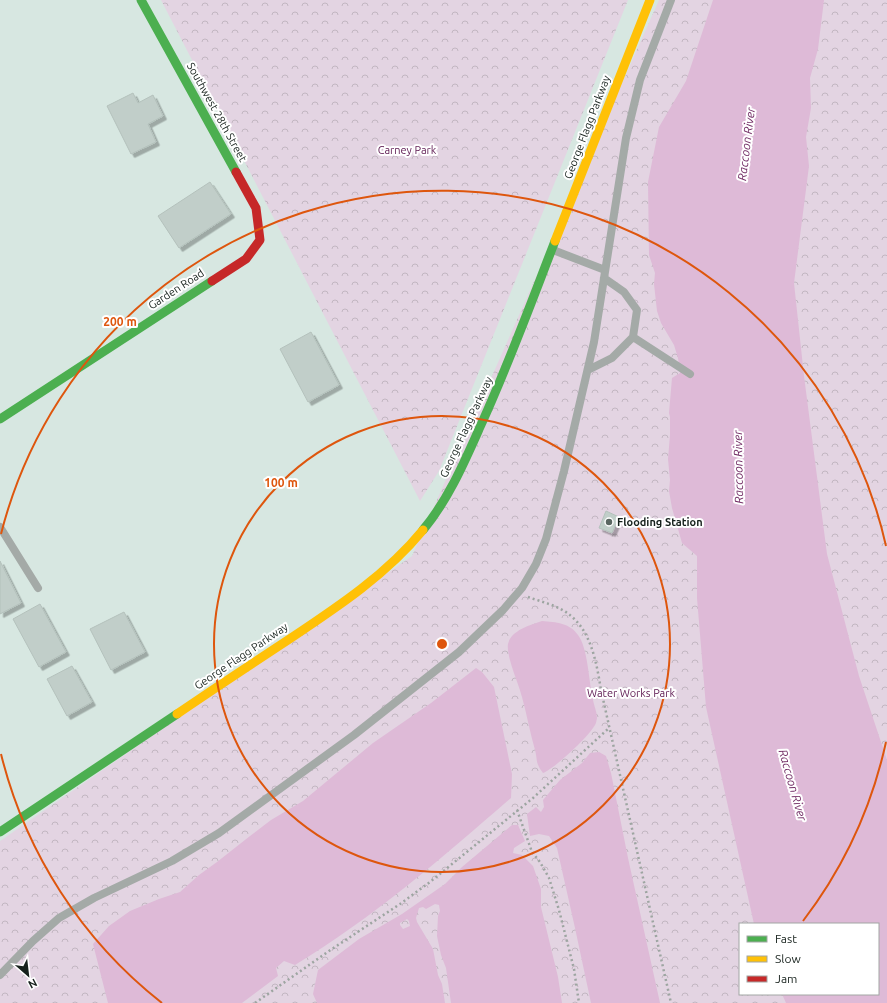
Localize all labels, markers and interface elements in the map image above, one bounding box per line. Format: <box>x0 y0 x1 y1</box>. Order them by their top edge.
street label: Southwest 28th Street <box>185 60 250 164</box>
street label: George Flagg Parkway <box>562 73 613 180</box>
water label: Raccoon River <box>735 106 757 181</box>
park label: Carney Park <box>378 144 437 156</box>
street label: Garden Road <box>146 267 206 311</box>
text: 200 m <box>103 315 137 328</box>
street label: George Flagg Parkway <box>437 374 495 479</box>
water label: Raccoon River <box>731 430 745 504</box>
text: 100 m <box>264 476 298 489</box>
place label: Flooding Station <box>617 516 703 528</box>
marker: Flooding Station <box>604 517 614 527</box>
street label: George Flagg Parkway <box>192 620 290 692</box>
centre of rings <box>435 637 449 651</box>
park label: Water Works Park <box>587 687 675 699</box>
water label: Raccoon River <box>777 748 810 823</box>
legend <box>739 923 879 995</box>
text: Fast <box>775 932 797 945</box>
text: Slow <box>775 952 801 965</box>
north arrow <box>8 955 48 995</box>
text: Jam <box>775 972 797 985</box>
text: N <box>26 977 39 991</box>

